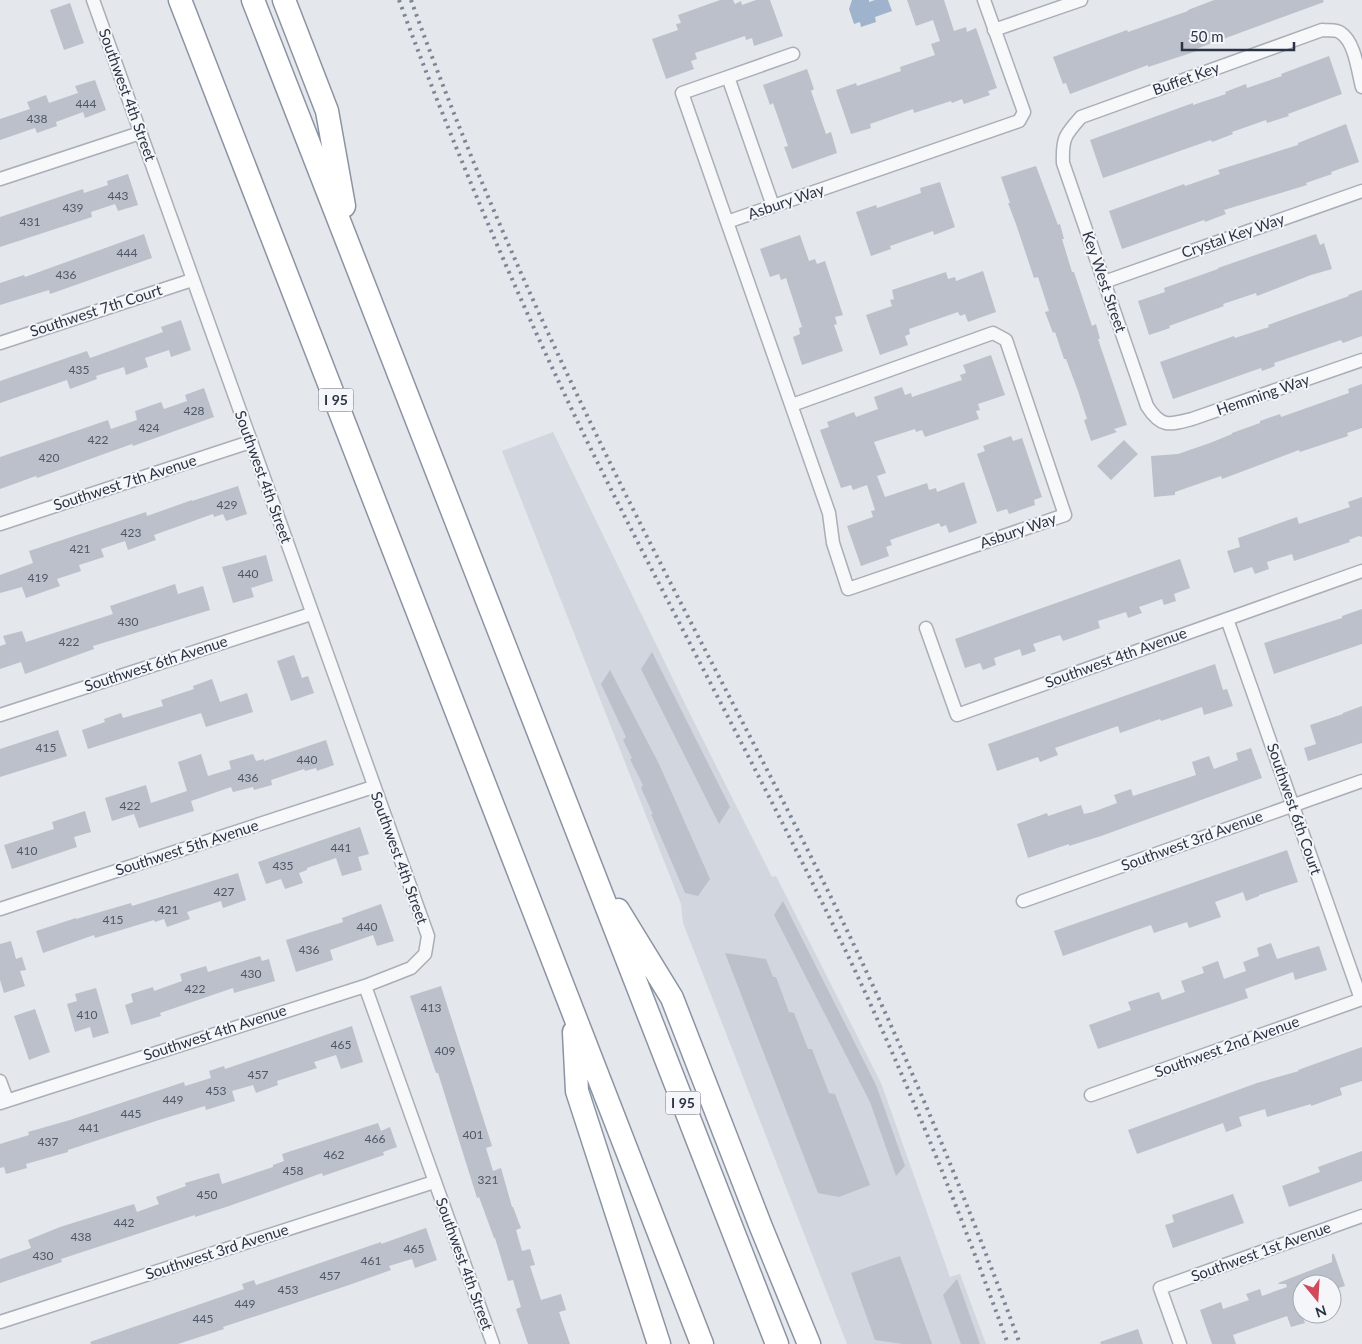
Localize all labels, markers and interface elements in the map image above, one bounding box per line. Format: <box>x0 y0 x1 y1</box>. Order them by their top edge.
scale bar <box>1182 20 1294 52</box>
street label: Southwest 4th Street <box>96 26 161 164</box>
text: 50 m <box>1190 27 1224 45</box>
street label: Buffet Key <box>1150 58 1222 98</box>
house number: 444 <box>76 96 96 111</box>
house number: 438 <box>27 111 47 126</box>
street label: Asbury Way <box>745 180 826 223</box>
house number: 443 <box>108 188 128 203</box>
house number: 439 <box>63 200 83 215</box>
street label: Crystal Key Way <box>1179 209 1287 261</box>
house number: 431 <box>20 214 40 229</box>
street label: Key West Street <box>1079 229 1131 335</box>
house number: 444 <box>117 245 137 260</box>
house number: 436 <box>56 267 76 282</box>
street label: Southwest 7th Court <box>27 280 165 340</box>
house number: 435 <box>69 362 89 377</box>
street label: Hemming Way <box>1214 370 1312 418</box>
road number: I 95 <box>318 388 354 412</box>
house number: 428 <box>184 403 204 418</box>
street label: Southwest 4th Street <box>232 408 297 546</box>
house number: 424 <box>139 420 159 435</box>
house number: 422 <box>88 432 108 447</box>
house number: 420 <box>39 450 59 465</box>
street label: Southwest 7th Avenue <box>51 450 199 514</box>
house number: 429 <box>217 497 237 512</box>
street label: Asbury Way <box>977 509 1058 552</box>
house number: 423 <box>121 525 141 540</box>
house number: 421 <box>70 541 90 556</box>
house number: 440 <box>238 566 258 581</box>
house number: 419 <box>28 570 48 585</box>
house number: 430 <box>118 614 138 629</box>
street label: Southwest 4th Avenue <box>1042 623 1189 691</box>
street label: Southwest 6th Avenue <box>82 631 230 695</box>
house number: 422 <box>59 634 79 649</box>
house number: 415 <box>36 740 56 755</box>
street label: Southwest 6th Court <box>1264 741 1326 877</box>
house number: 440 <box>297 752 317 767</box>
house number: 436 <box>238 770 258 785</box>
street label: Southwest 4th Street <box>368 789 433 927</box>
house number: 422 <box>120 798 140 813</box>
street label: Southwest 3rd Avenue <box>1118 806 1265 874</box>
street label: Southwest 5th Avenue <box>113 815 261 879</box>
house number: 441 <box>331 840 351 855</box>
house number: 410 <box>17 843 37 858</box>
house number: 435 <box>273 858 293 873</box>
house number: 427 <box>214 884 234 899</box>
house number: 421 <box>158 902 178 917</box>
house number: 415 <box>103 912 123 927</box>
house number: 440 <box>357 919 377 934</box>
house number: 436 <box>299 942 319 957</box>
house number: 430 <box>241 966 261 981</box>
house number: 422 <box>185 981 205 996</box>
street label: Southwest 4th Avenue <box>141 1000 289 1064</box>
house number: 413 <box>421 1000 441 1015</box>
house number: 410 <box>77 1007 97 1022</box>
street label: Southwest 2nd Avenue <box>1152 1012 1301 1081</box>
house number: 465 <box>331 1037 351 1052</box>
house number: 409 <box>435 1043 455 1058</box>
house number: 457 <box>248 1067 268 1082</box>
house number: 453 <box>206 1083 226 1098</box>
house number: 449 <box>163 1092 183 1107</box>
road number: I 95 <box>666 1092 700 1114</box>
house number: 445 <box>121 1106 141 1121</box>
house number: 441 <box>79 1120 99 1135</box>
house number: 401 <box>463 1127 483 1142</box>
house number: 466 <box>365 1131 385 1146</box>
house number: 437 <box>38 1134 58 1149</box>
house number: 462 <box>324 1147 344 1162</box>
house number: 458 <box>283 1163 303 1178</box>
house number: 321 <box>478 1172 498 1187</box>
house number: 450 <box>197 1187 217 1202</box>
street label: Southwest 4th Street <box>433 1195 498 1333</box>
house number: 442 <box>114 1215 134 1230</box>
street label: Southwest 1st Avenue <box>1188 1217 1333 1285</box>
street label: Southwest 3rd Avenue <box>143 1219 291 1283</box>
house number: 438 <box>71 1229 91 1244</box>
house number: 465 <box>404 1241 424 1256</box>
house number: 430 <box>33 1248 53 1263</box>
house number: 461 <box>361 1253 381 1268</box>
house number: 457 <box>320 1268 340 1283</box>
north arrow <box>1292 1274 1342 1324</box>
house number: 453 <box>278 1282 298 1297</box>
house number: 449 <box>235 1296 255 1311</box>
text: N <box>1313 1302 1329 1322</box>
house number: 445 <box>193 1311 213 1326</box>

